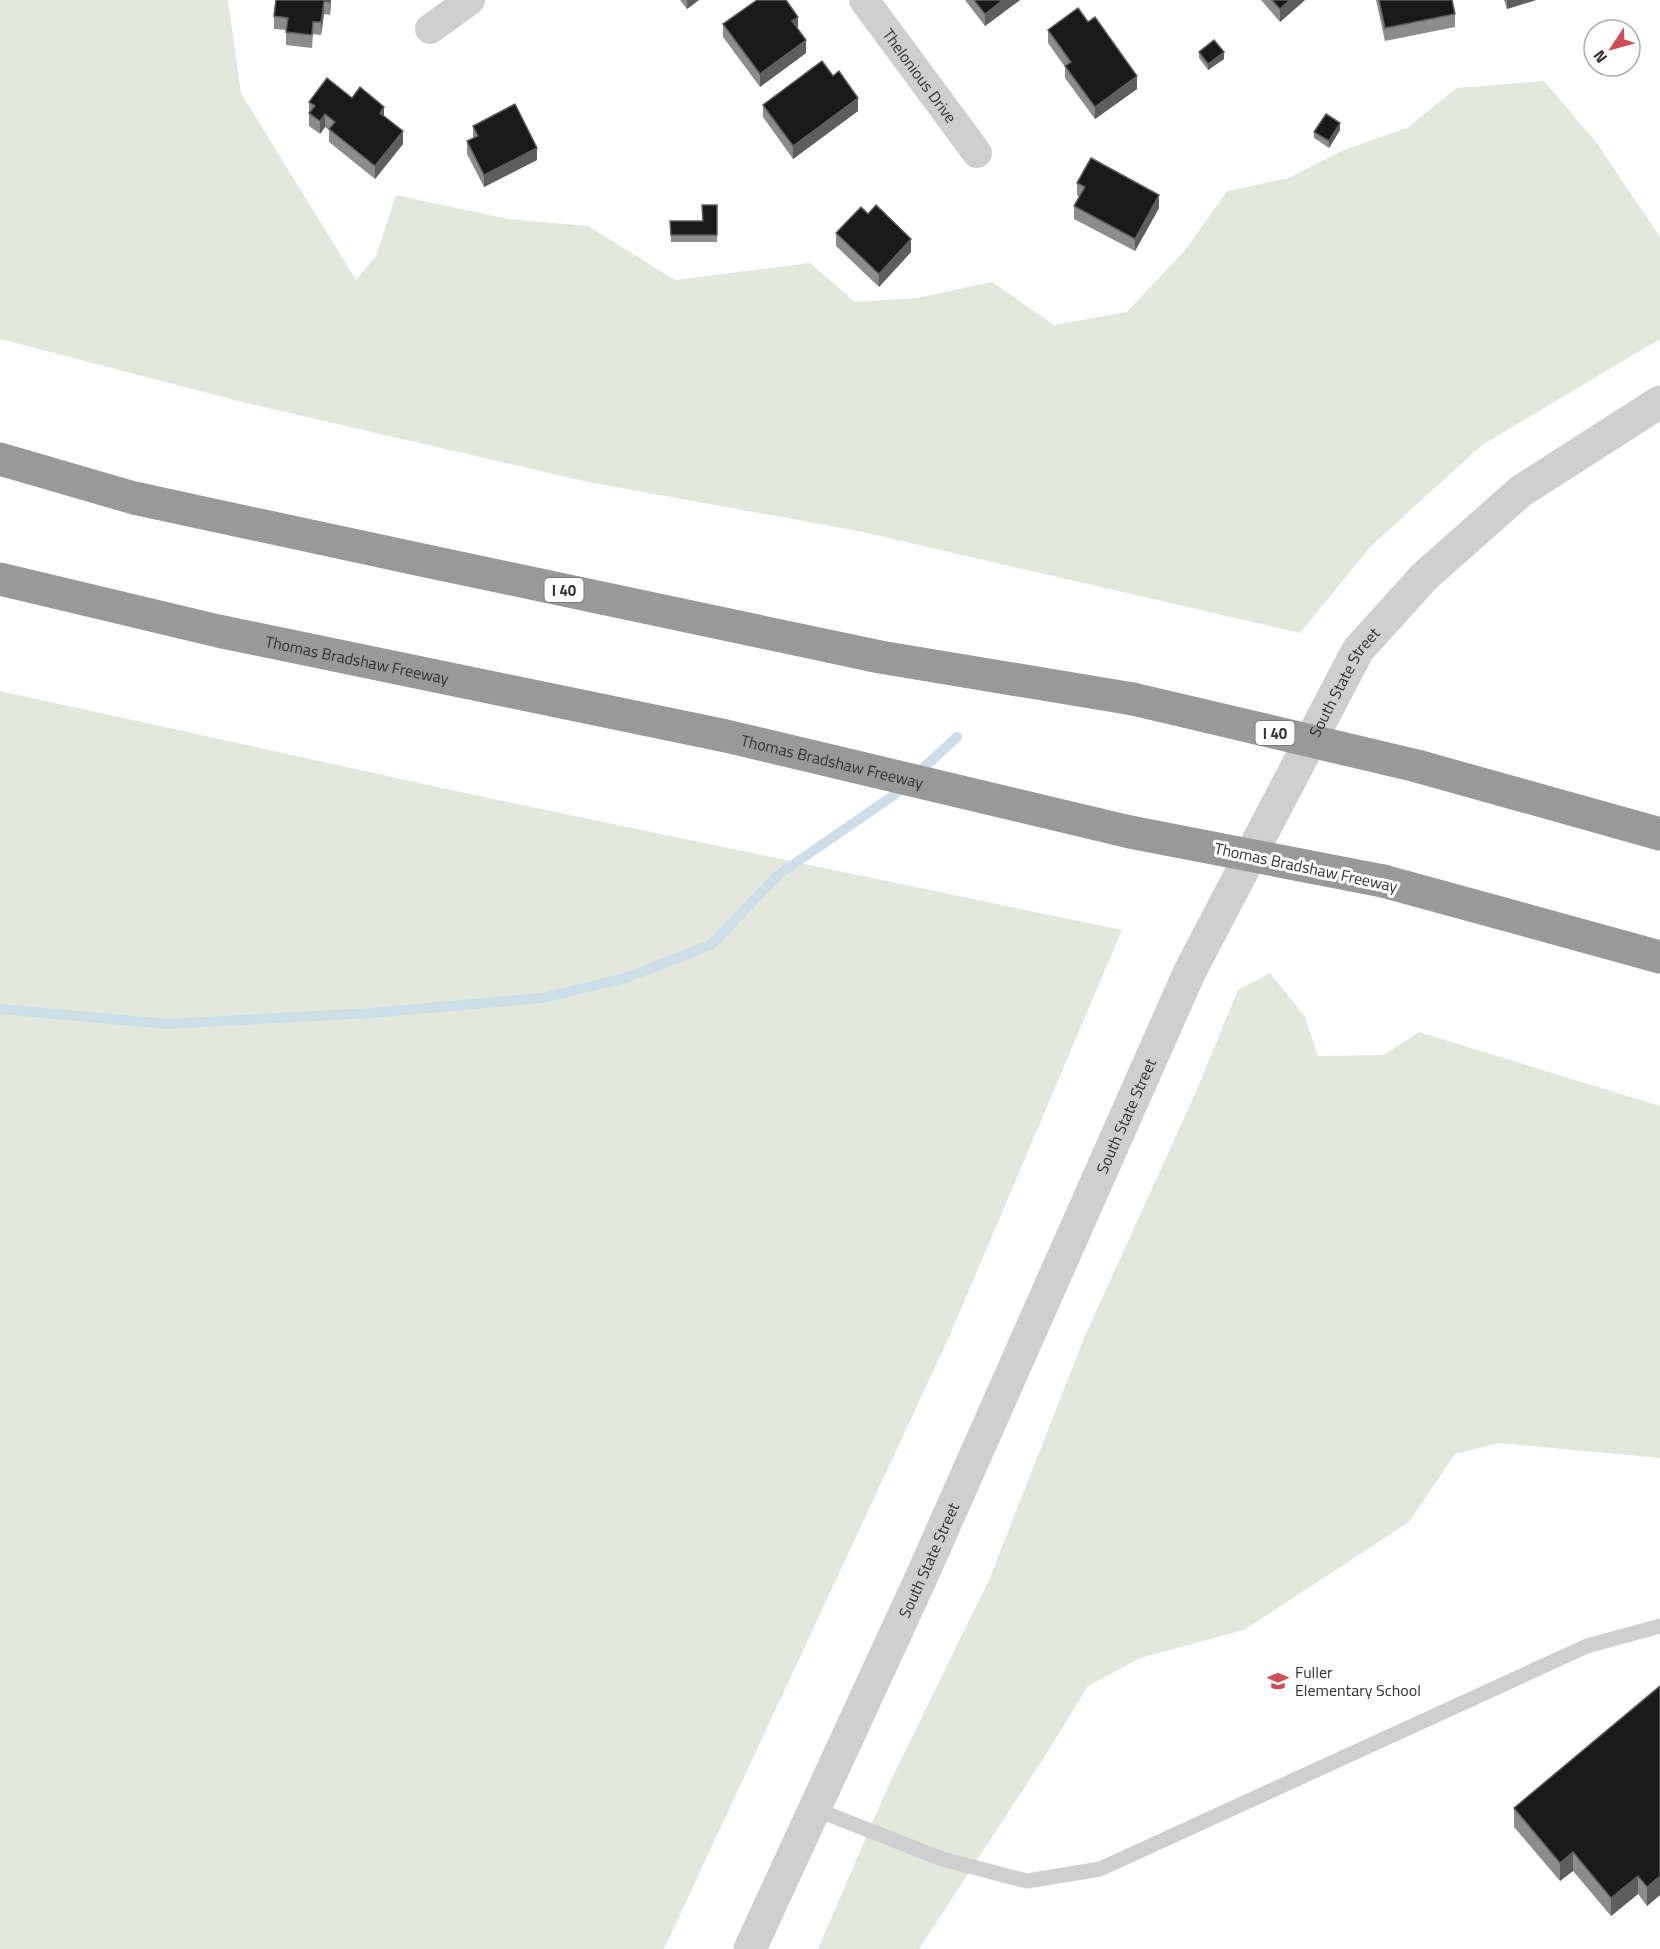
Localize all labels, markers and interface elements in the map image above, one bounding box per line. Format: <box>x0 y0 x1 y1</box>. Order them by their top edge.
north arrow <box>1582 18 1642 78</box>
street label: Thelonious Drive <box>877 23 963 128</box>
text: N <box>1587 45 1613 68</box>
road number: I 40 <box>544 578 584 602</box>
street label: South State Street <box>1302 621 1385 741</box>
street label: Thomas Bradshaw Freeway <box>263 629 451 690</box>
road number: I 40 <box>1256 721 1294 745</box>
street label: Thomas Bradshaw Freeway <box>738 728 926 795</box>
street label: Thomas Bradshaw Freeway <box>1212 836 1400 898</box>
street label: South State Street <box>1090 1054 1162 1177</box>
street label: South State Street <box>892 1498 965 1622</box>
place label: Fuller Elementary School <box>1295 1660 1421 1702</box>
school or university icon: Fuller Elementary School <box>1266 1669 1290 1693</box>

